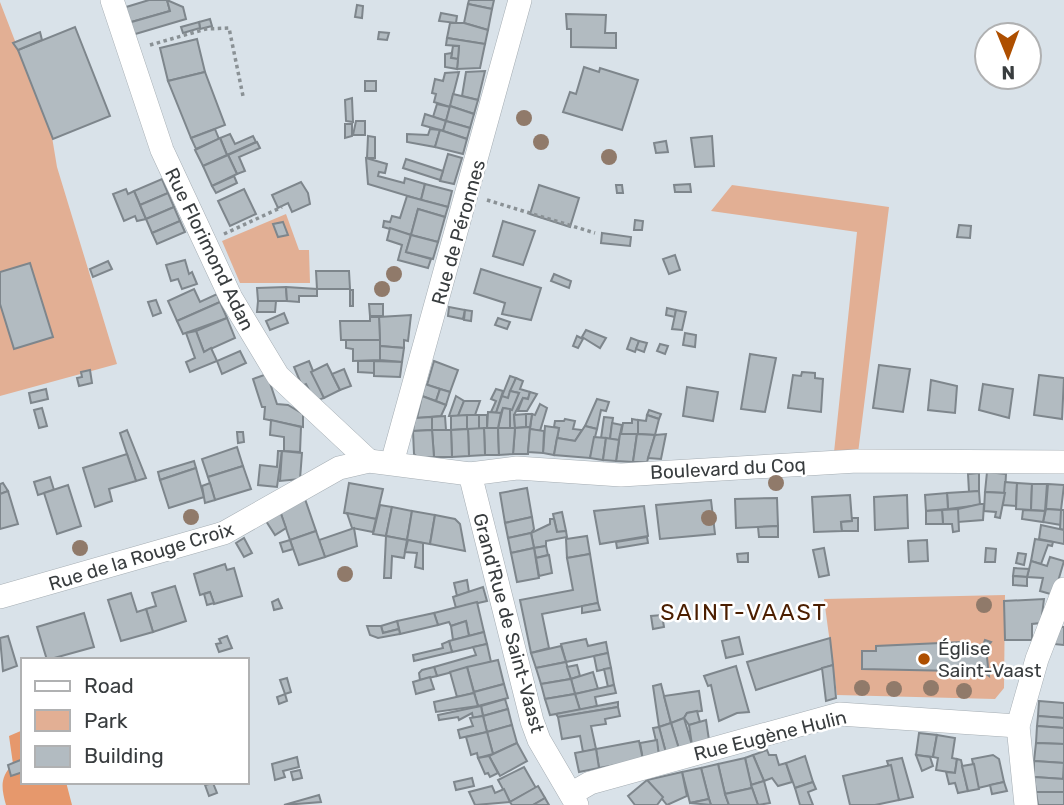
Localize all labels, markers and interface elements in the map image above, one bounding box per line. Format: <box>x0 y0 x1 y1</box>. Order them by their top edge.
north arrow <box>973 21 1043 91</box>
text: N <box>1001 61 1015 84</box>
street label: Rue de Péronnes <box>427 157 490 307</box>
street label: Rue Florimond Adan <box>160 164 259 334</box>
street label: Boulevard du Coq <box>650 453 806 484</box>
street label: Grand'Rue de Saint-Vaast <box>468 511 549 736</box>
street label: Rue de la Rouge Croix <box>46 517 236 596</box>
district label: SAINT-VAAST <box>660 598 828 626</box>
place label: Église Saint-Vaast <box>938 637 1042 682</box>
marker: Église Saint-Vaast <box>916 651 932 667</box>
legend <box>21 658 248 784</box>
text: Road <box>84 673 134 698</box>
street label: Rue Eugène Hulin <box>691 705 849 766</box>
text: Park <box>84 708 128 733</box>
text: Building <box>84 743 164 768</box>

